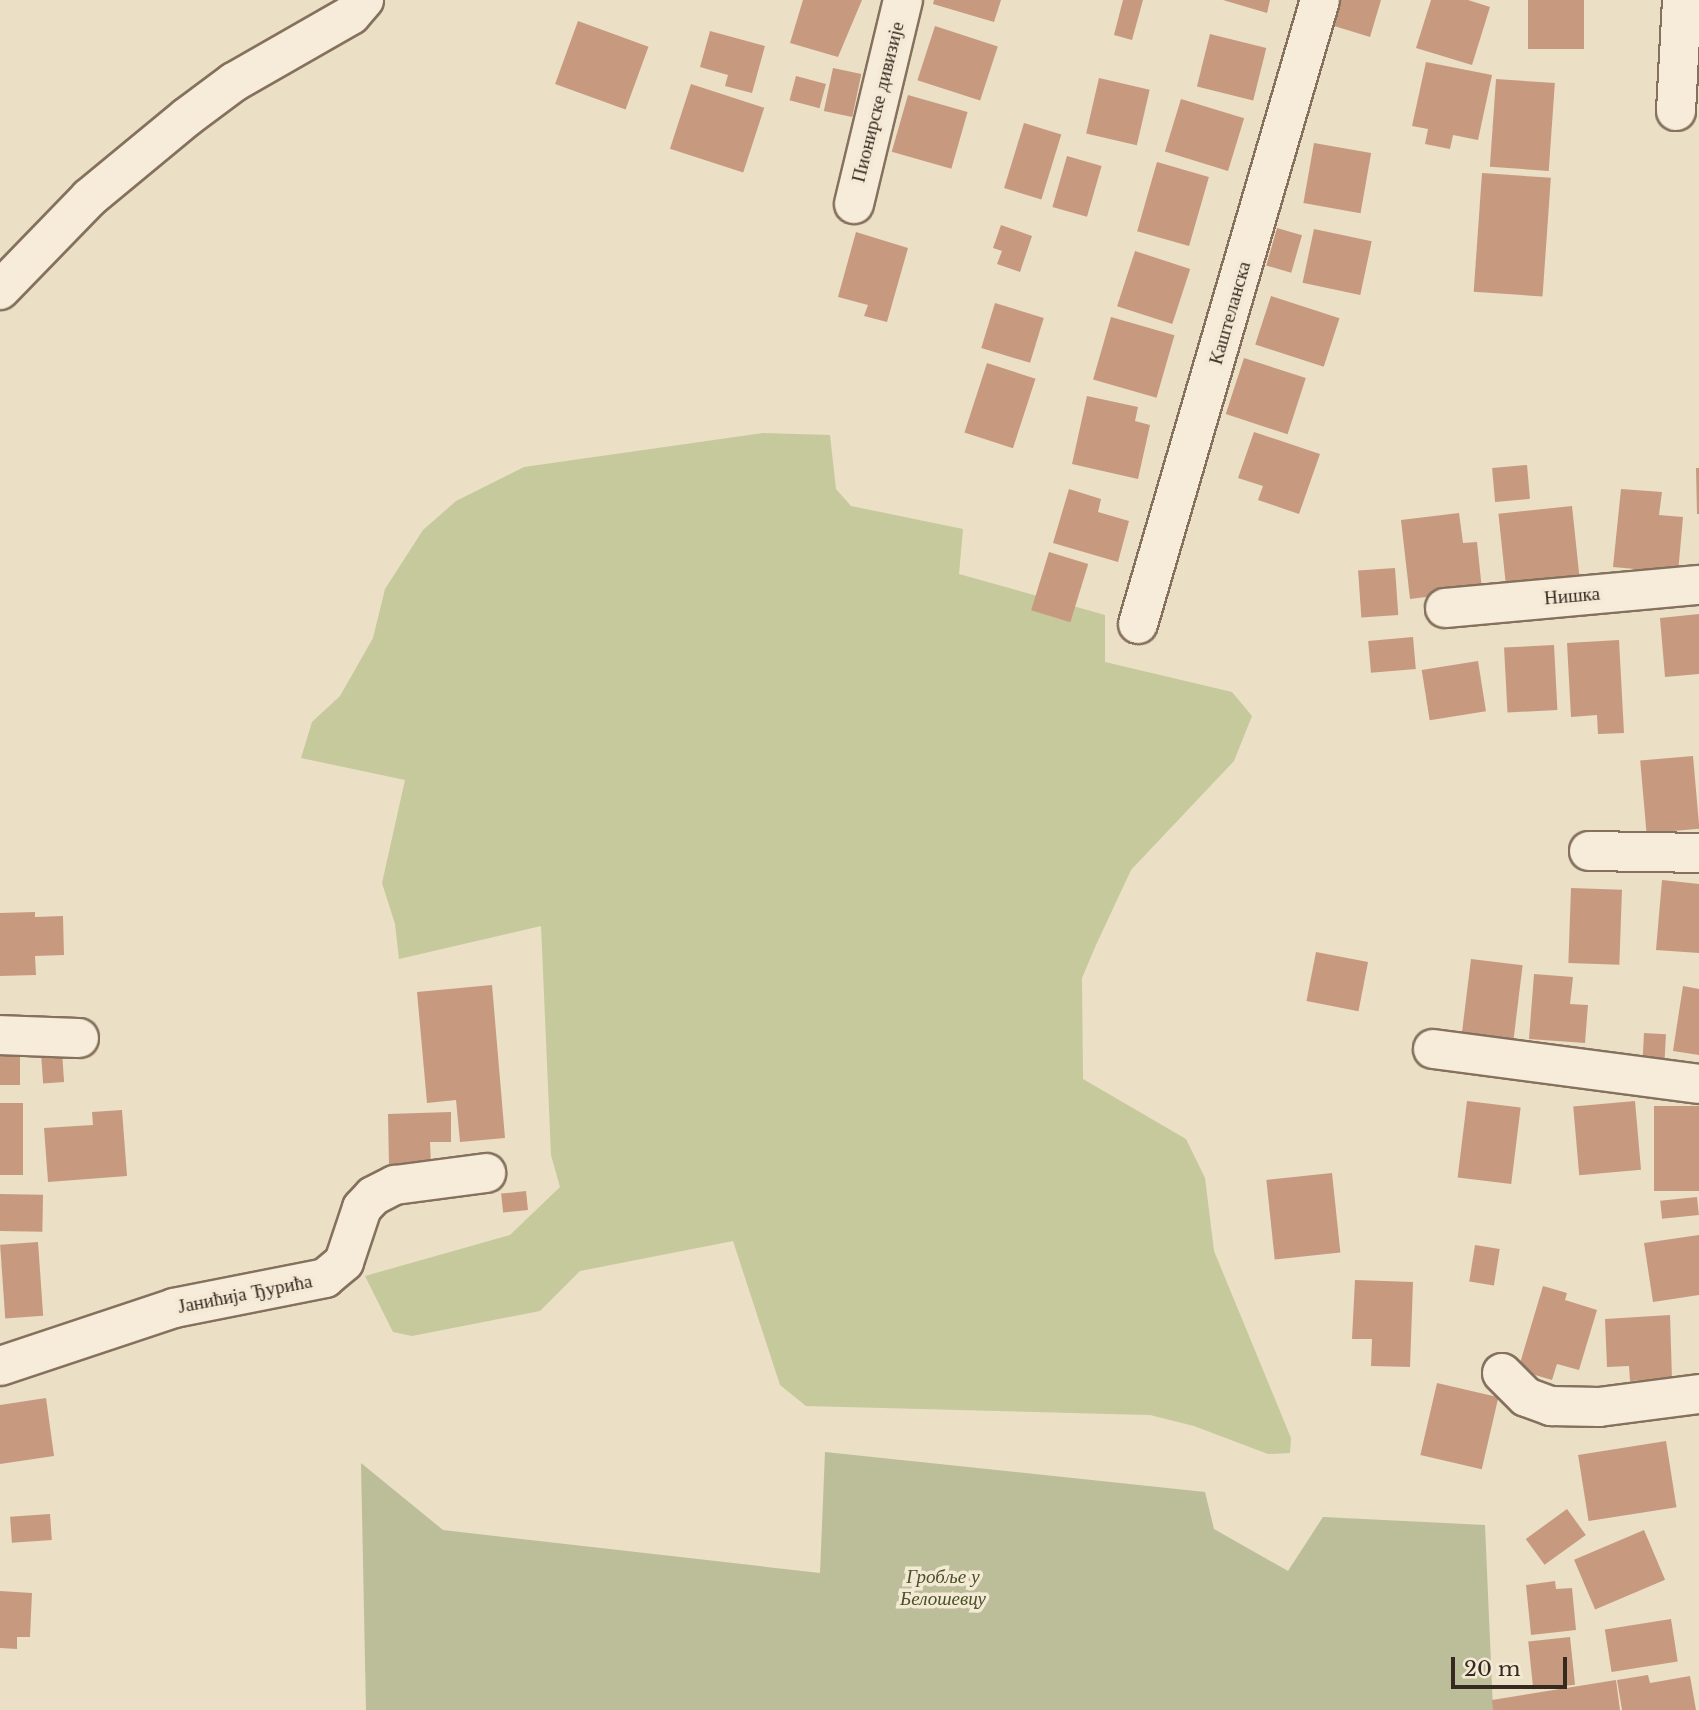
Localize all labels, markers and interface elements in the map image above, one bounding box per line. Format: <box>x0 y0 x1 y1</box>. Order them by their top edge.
street label: Пионирске дивизије <box>847 19 909 185</box>
street label: Каштеланска <box>1204 259 1256 367</box>
street label: Нишка <box>1543 582 1601 610</box>
street label: Јанићија Ђурића <box>176 1270 314 1318</box>
park label: Гробље у Белошевцу <box>900 1566 986 1610</box>
scale bar <box>1454 1644 1570 1688</box>
text: 20 m <box>1464 1656 1521 1682</box>

